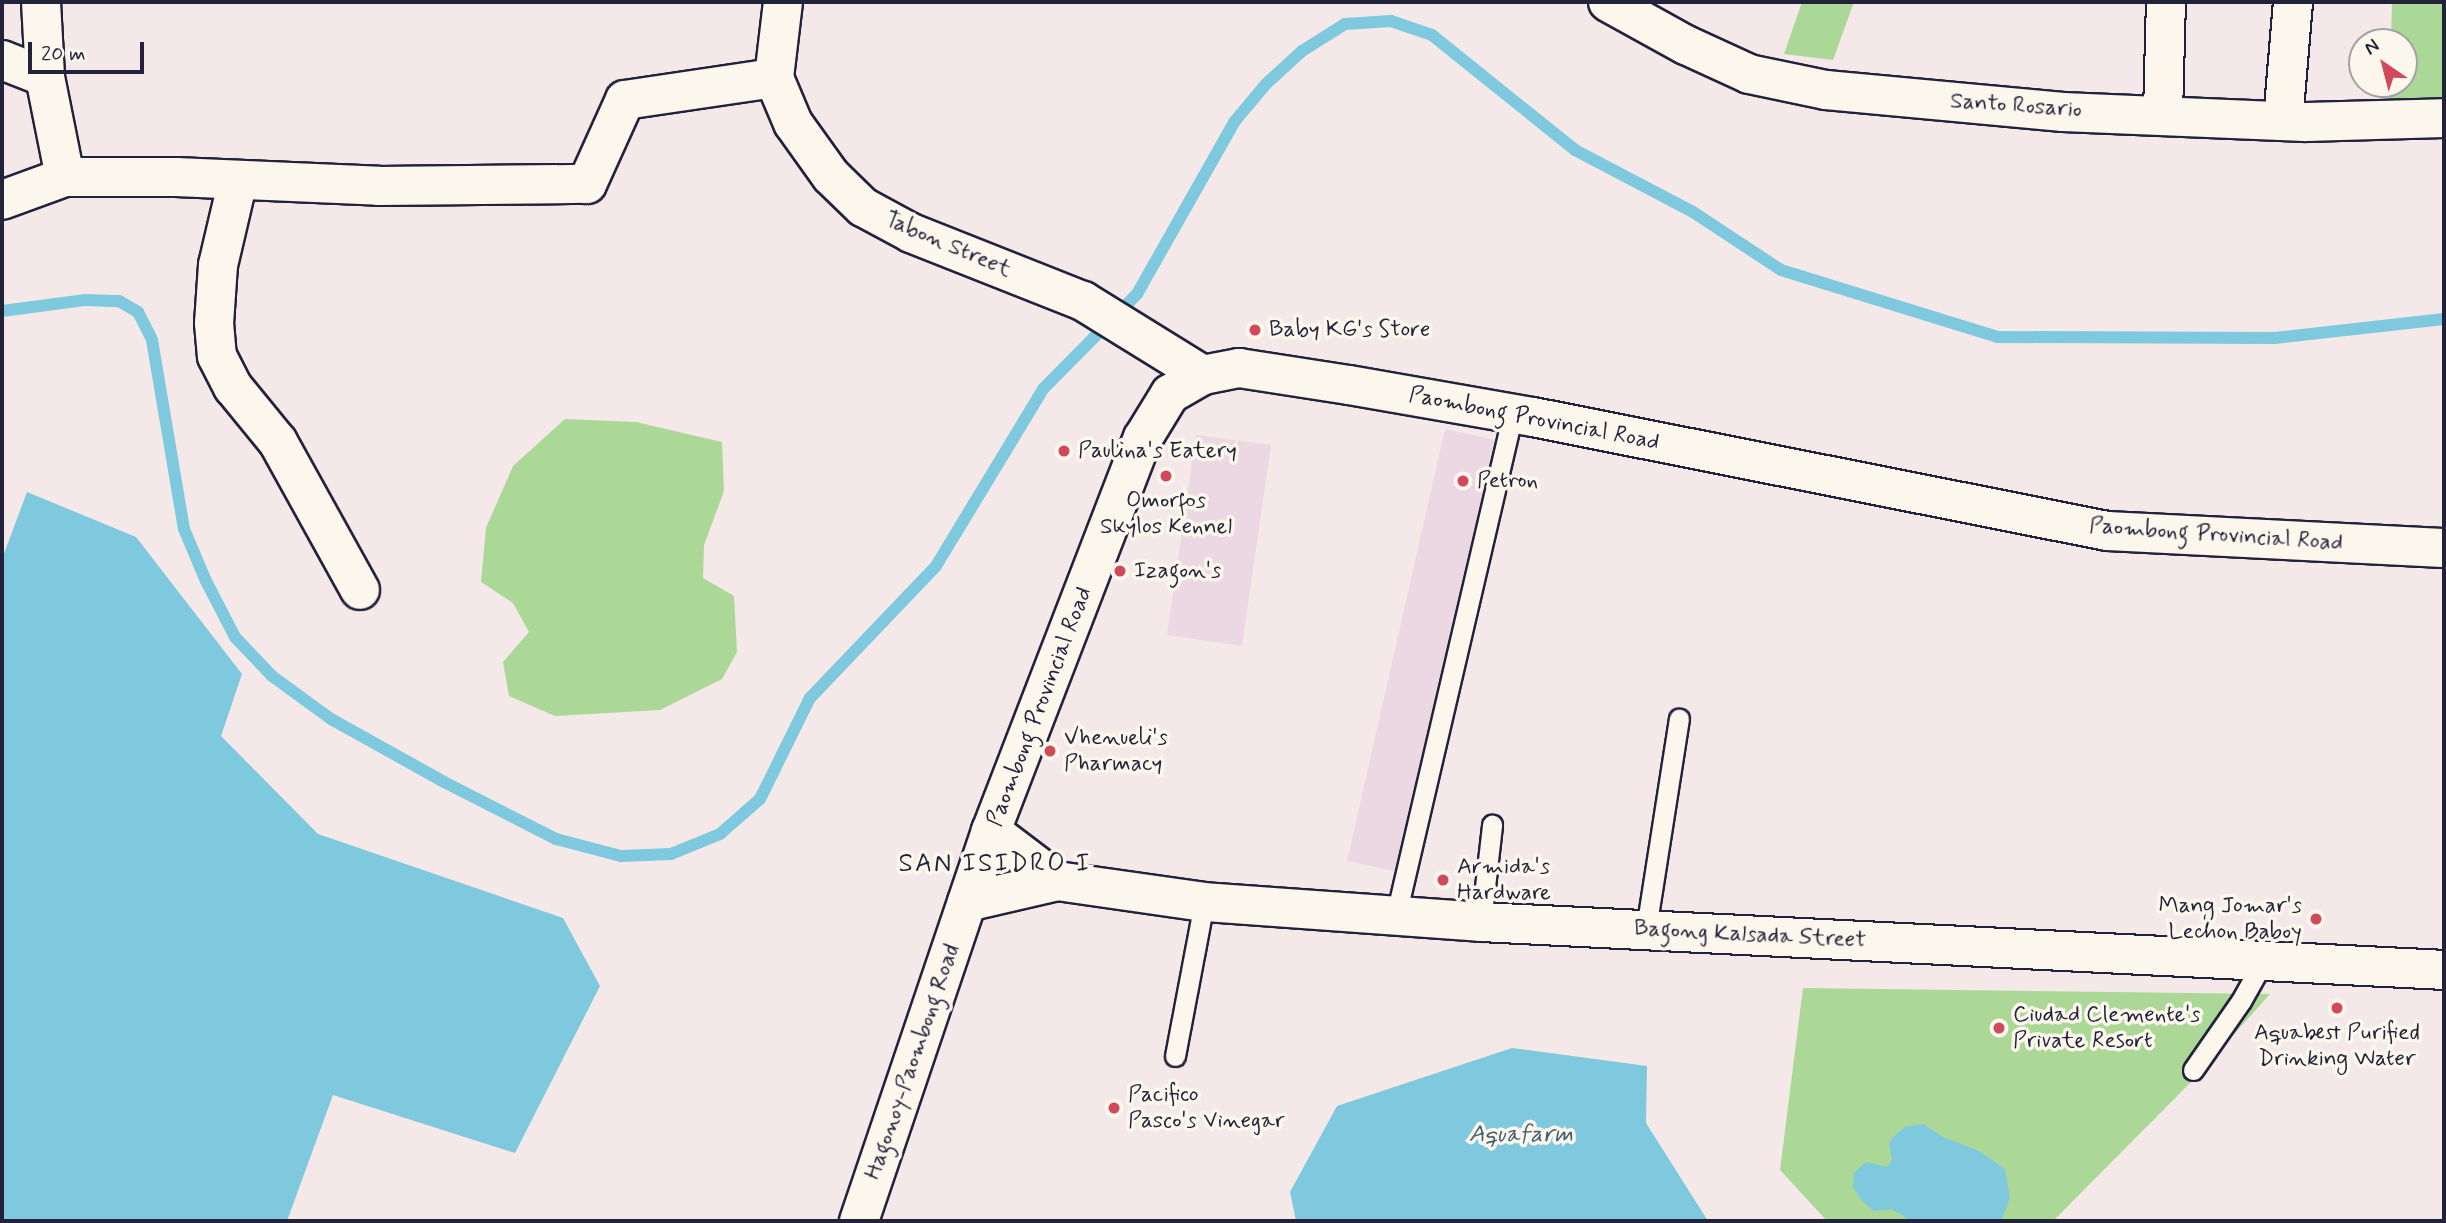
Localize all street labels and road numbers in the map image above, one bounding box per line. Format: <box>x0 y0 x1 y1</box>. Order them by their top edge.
street label: Santo Rosario <box>1949 88 2083 124</box>
street label: Tabon Street <box>881 206 1015 284</box>
street label: Paombong Provincial Road <box>1407 381 1661 457</box>
street label: Paombong Provincial Road <box>2089 512 2343 558</box>
street label: Paombong Provincial Road <box>982 584 1098 830</box>
street label: Bagong Kalsada Street <box>1634 915 1866 955</box>
street label: Hagonoy-Paombong Road <box>860 941 966 1183</box>

